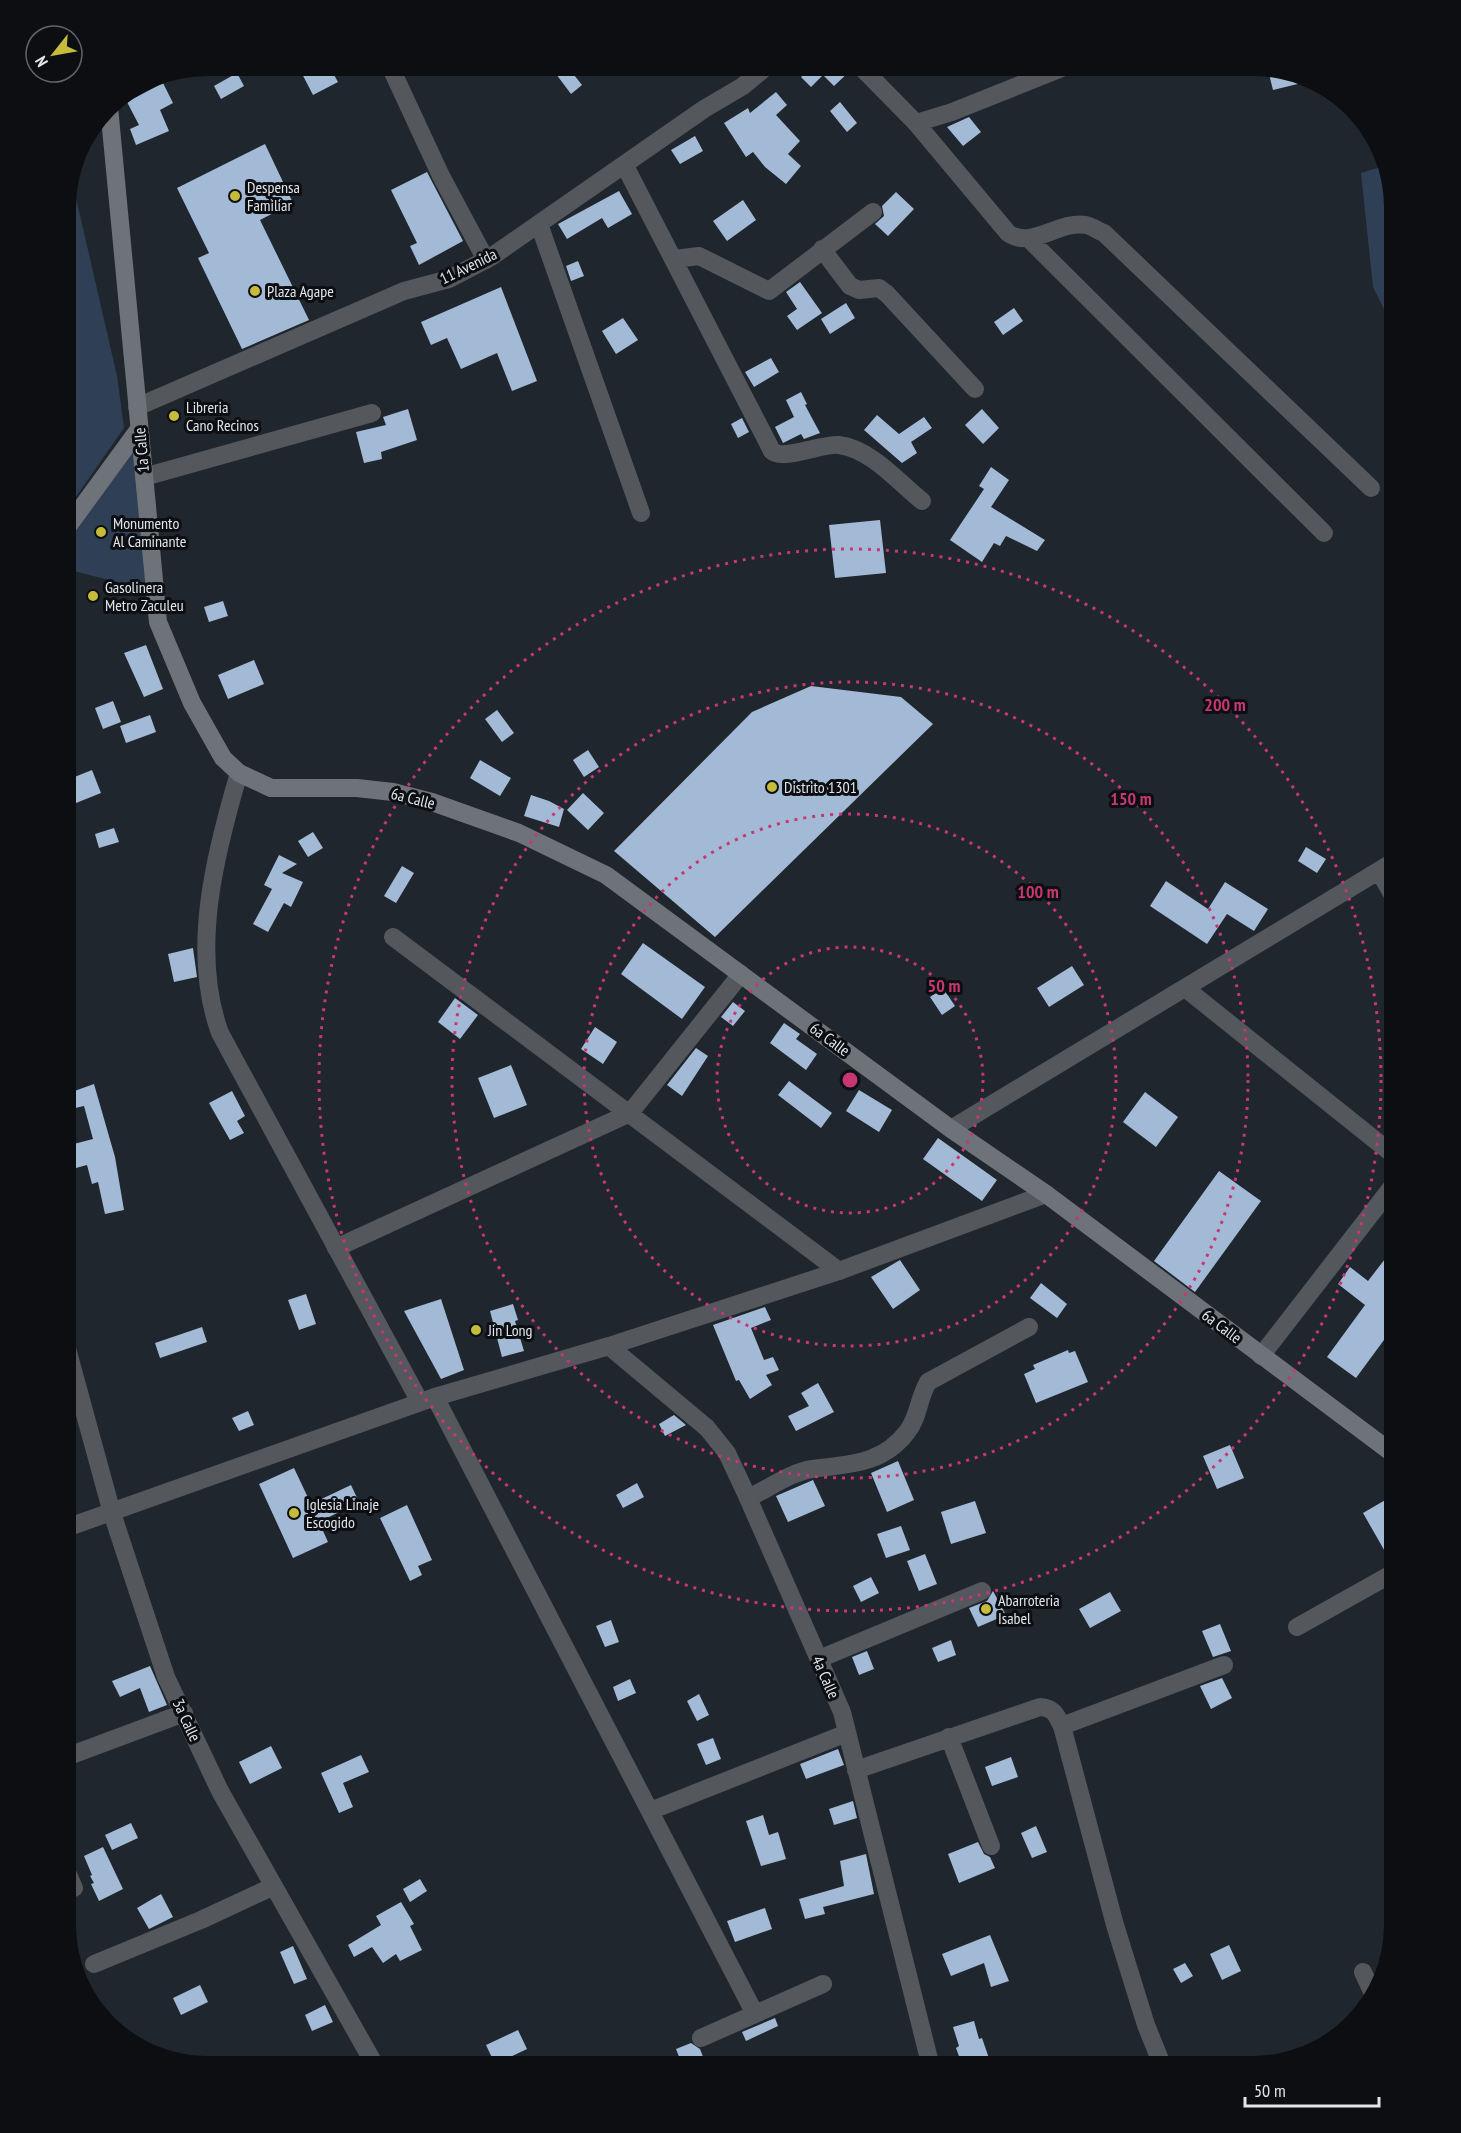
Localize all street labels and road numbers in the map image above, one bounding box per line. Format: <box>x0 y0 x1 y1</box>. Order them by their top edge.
street label: 11 Avenida <box>436 244 500 288</box>
street label: 1a Calle <box>129 427 153 473</box>
street label: 6a Calle <box>389 783 437 813</box>
street label: 6a Calle <box>806 1018 854 1060</box>
street label: 6a Calle <box>1198 1305 1246 1347</box>
street label: 4a Calle <box>808 1653 844 1701</box>
street label: 3a Calle <box>169 1696 205 1744</box>

